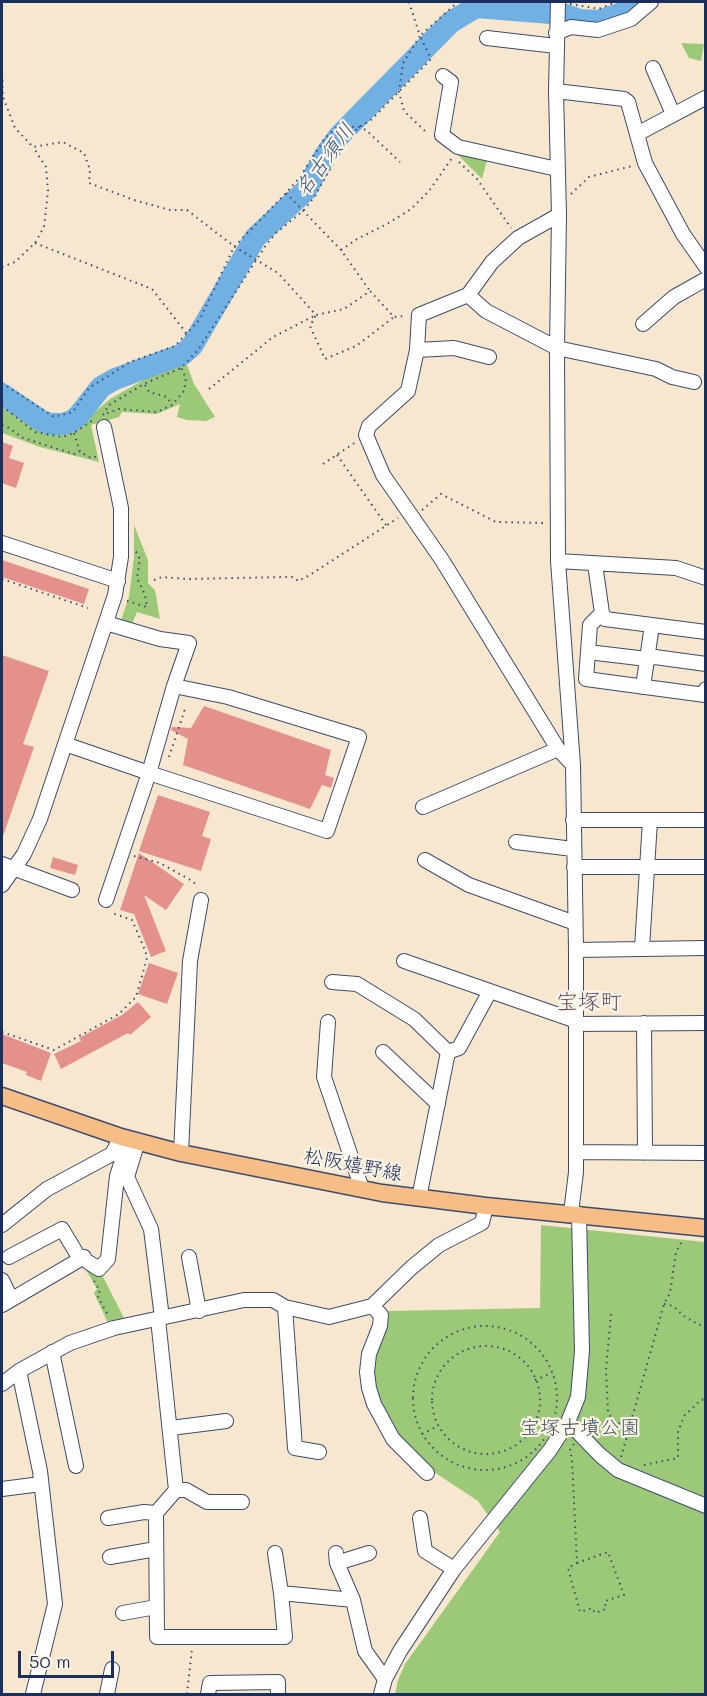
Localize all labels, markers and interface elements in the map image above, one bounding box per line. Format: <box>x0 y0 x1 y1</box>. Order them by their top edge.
water label: 名古須川 <box>290 119 360 201</box>
district label: 宝塚町 <box>556 989 622 1015</box>
street label: 松阪嬉野線 <box>302 1144 404 1186</box>
park label: 宝塚古墳公園 <box>520 1416 640 1440</box>
scale bar <box>21 1639 117 1677</box>
text: 50 m <box>29 1649 71 1673</box>

